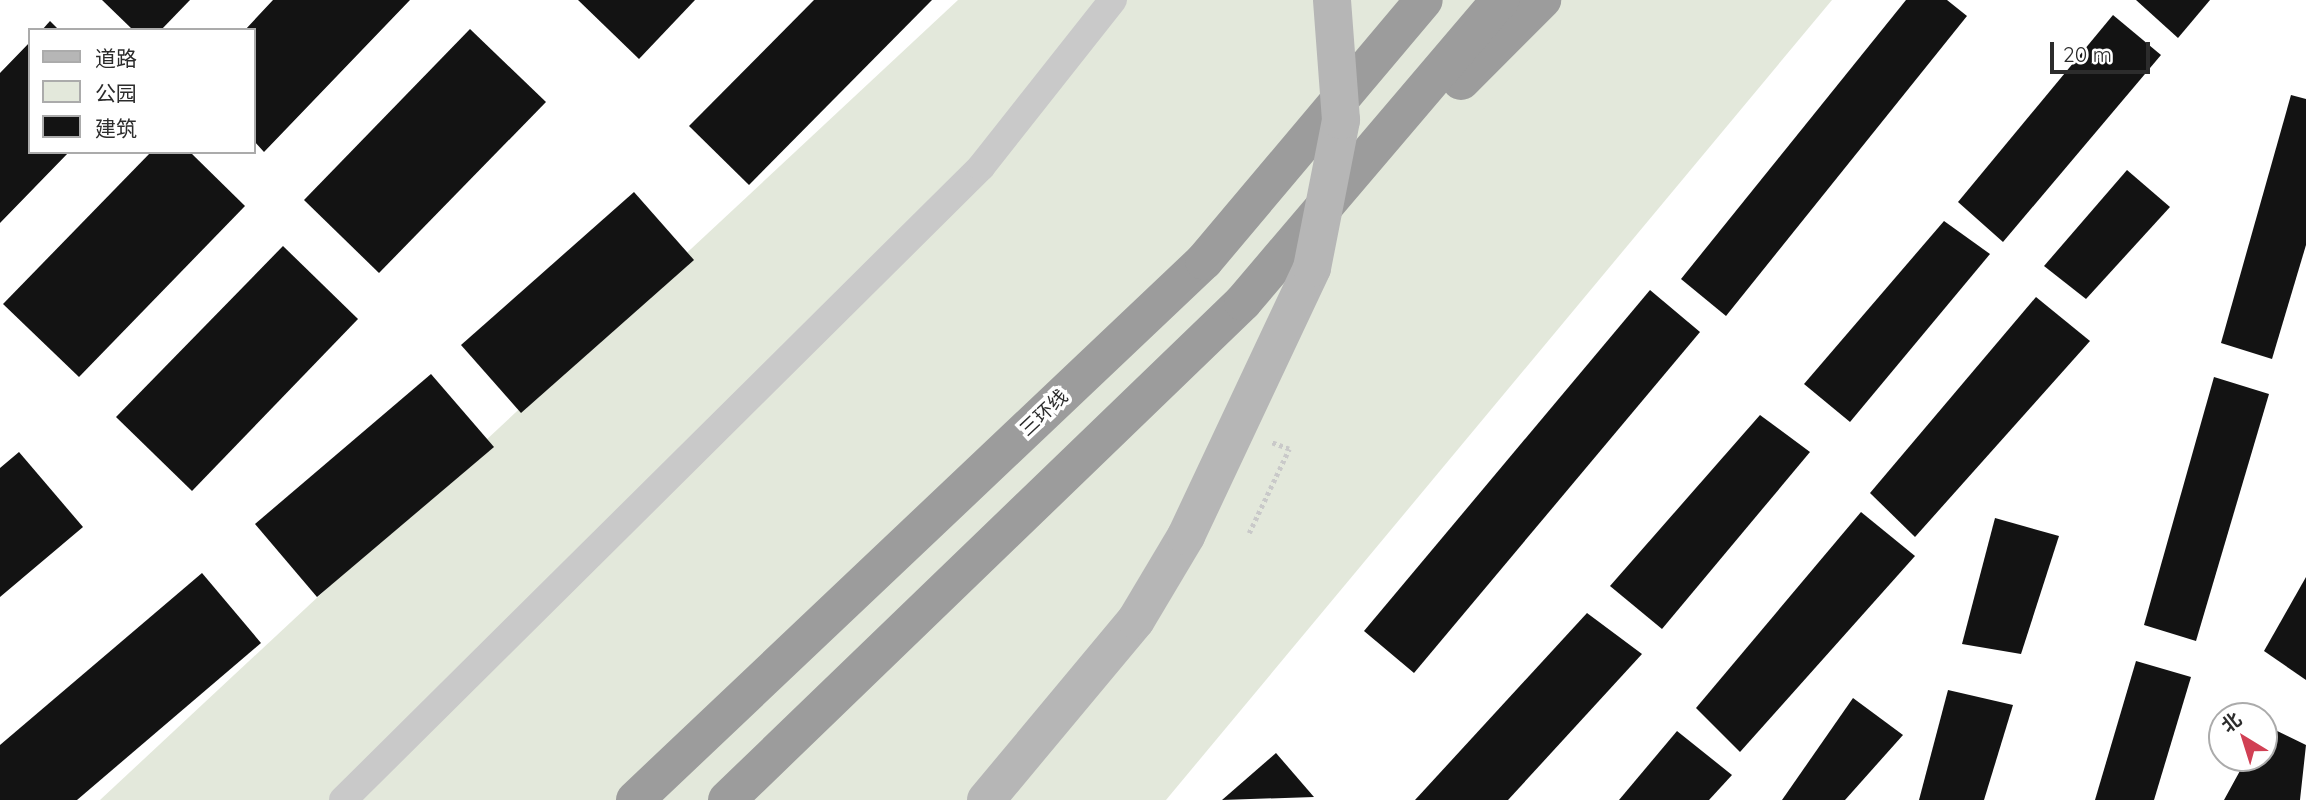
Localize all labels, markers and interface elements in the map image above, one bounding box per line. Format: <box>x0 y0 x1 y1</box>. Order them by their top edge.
legend <box>28 28 256 154</box>
scale bar <box>2054 28 2154 72</box>
text: 20 m <box>2063 41 2112 67</box>
text: 道路 <box>95 45 137 71</box>
text: 公园 <box>95 80 137 106</box>
text: 建筑 <box>95 115 137 141</box>
street label: 三环线 <box>1015 385 1073 441</box>
north arrow <box>2208 702 2278 772</box>
text: 北 <box>2216 707 2246 737</box>

